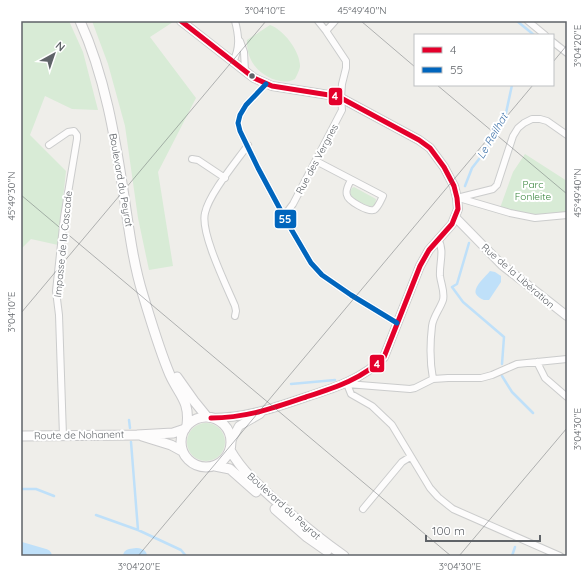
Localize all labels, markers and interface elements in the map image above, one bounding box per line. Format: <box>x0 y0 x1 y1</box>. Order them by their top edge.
text: 3°04'10"E <box>245 4 286 17</box>
text: 45°49'40"N <box>337 4 387 17</box>
text: 3°04'20"E <box>571 24 584 67</box>
north arrow <box>34 34 74 74</box>
legend <box>414 34 554 86</box>
text: N <box>53 38 68 54</box>
text: 4 <box>450 42 456 57</box>
text: 55 <box>450 62 463 77</box>
unlabelled marker <box>247 71 257 81</box>
line badge: 4 <box>328 87 343 106</box>
text: 4 <box>332 89 339 103</box>
water label: Le Reilhat <box>473 110 511 161</box>
street label: Rue des Vergnes <box>293 121 341 196</box>
street label: Boulevard du Peyrat <box>106 132 136 228</box>
text: 45°49'40"N <box>571 168 584 218</box>
text: 45°49'30"N <box>5 172 18 221</box>
park label: Parc Fonleite <box>515 178 552 203</box>
street label: Impasse de la Cascade <box>51 190 75 298</box>
line badge: 55 <box>274 209 297 229</box>
text: 55 <box>279 212 291 226</box>
street label: Rue de la Libération <box>479 241 557 311</box>
text: 3°04'10"E <box>5 291 18 332</box>
line badge: 4 <box>369 354 385 373</box>
text: 4 <box>374 357 381 371</box>
text: 3°04'30"E <box>571 407 584 450</box>
street label: Route de Nohanent <box>34 428 125 442</box>
street label: Boulevard du Peyrat <box>244 469 324 543</box>
scale bar <box>426 517 540 543</box>
text: 100 m <box>432 523 465 538</box>
text: 3°04'20"E <box>118 560 161 573</box>
text: 3°04'30"E <box>439 560 482 573</box>

